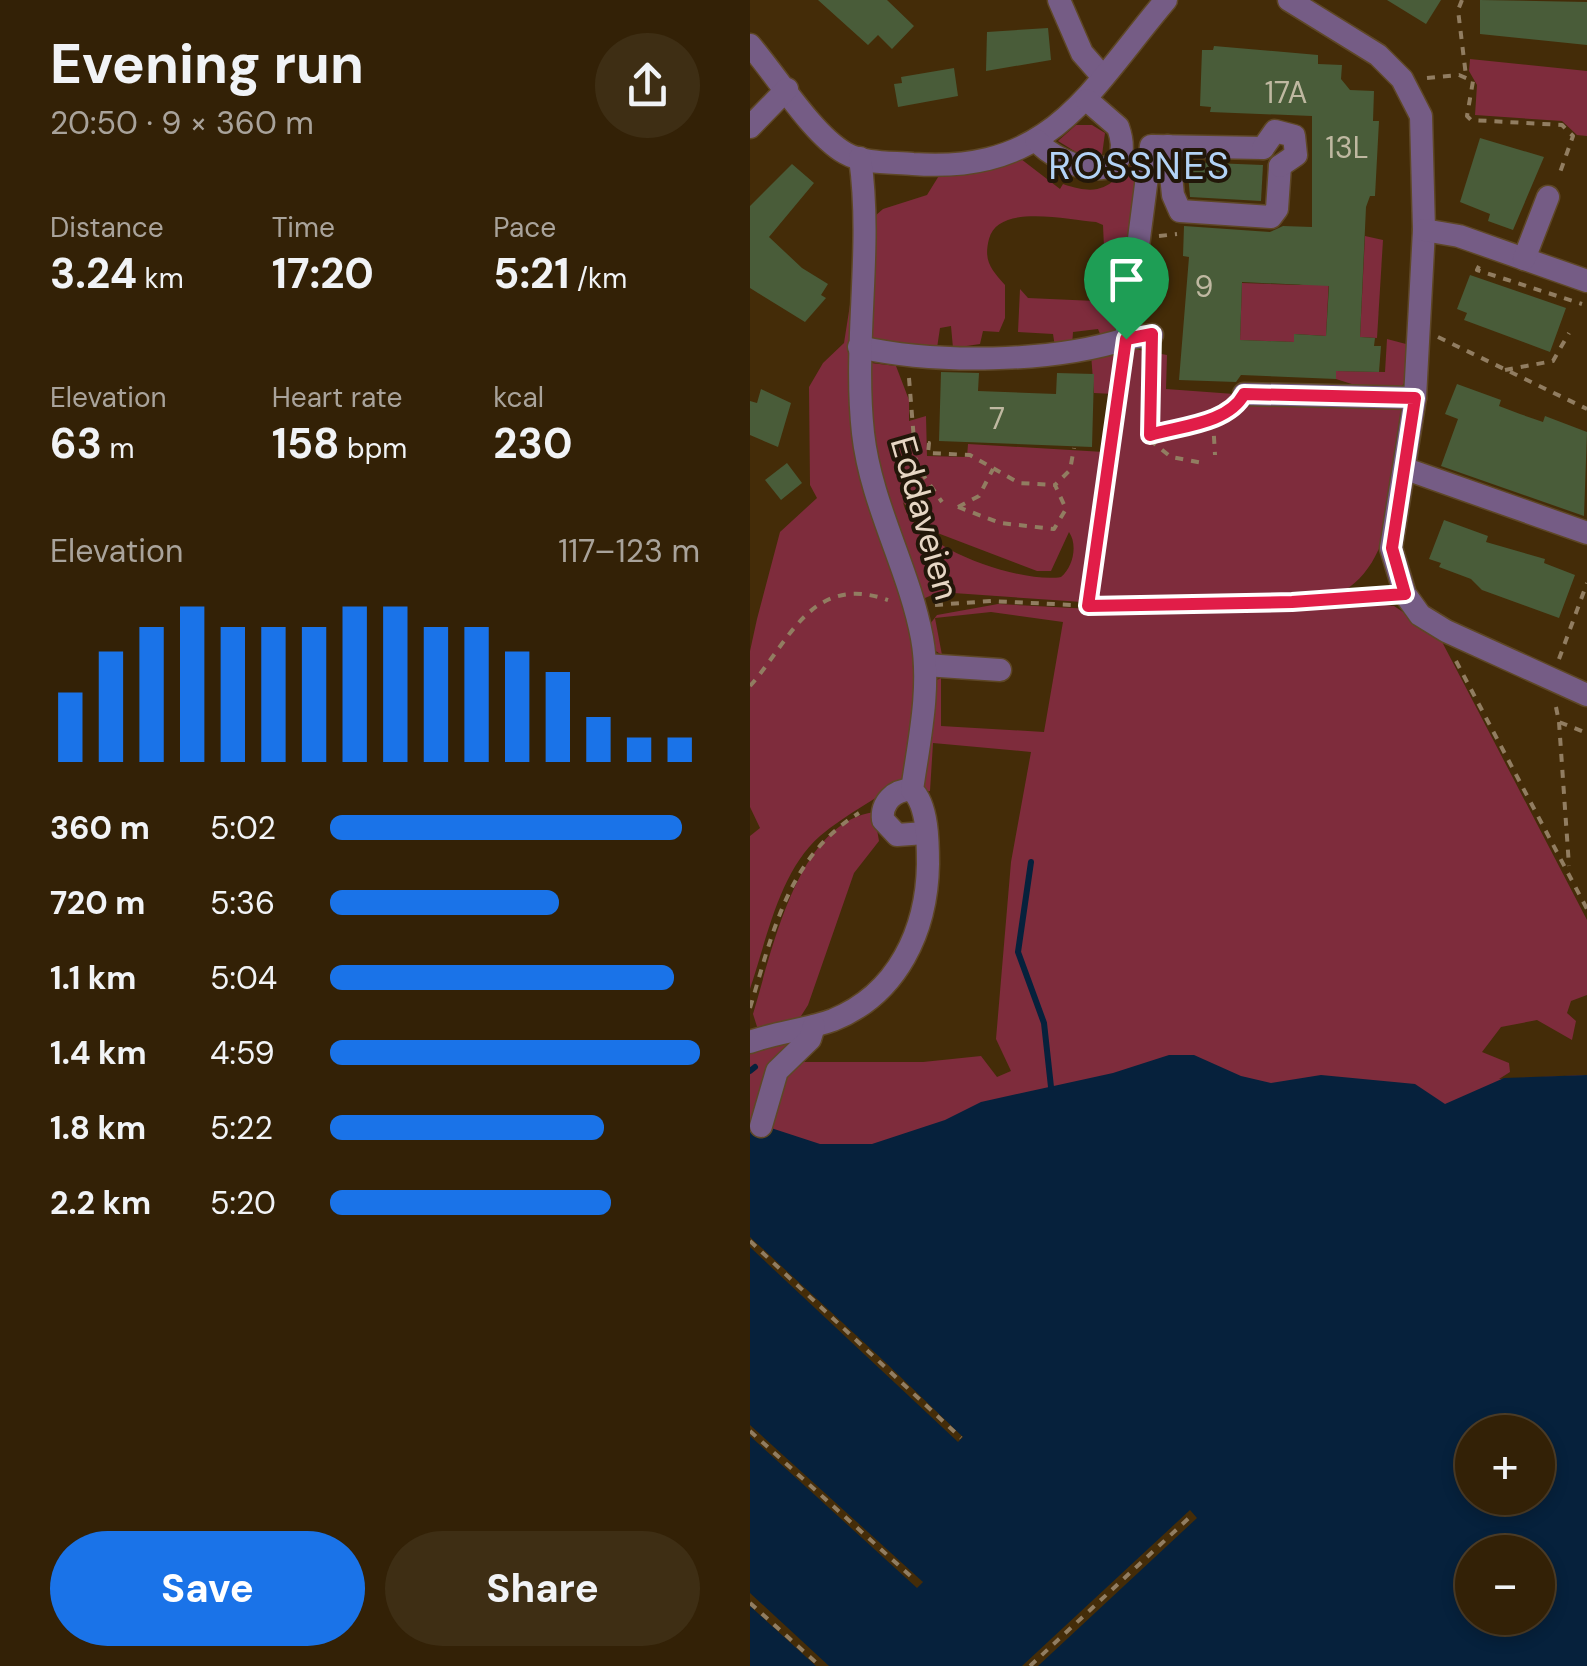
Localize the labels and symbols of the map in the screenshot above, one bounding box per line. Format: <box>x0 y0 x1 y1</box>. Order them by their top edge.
house number: 17A <box>1265 73 1307 112</box>
house number: 13L <box>1326 128 1368 167</box>
district label: ROSSNES <box>1048 141 1232 191</box>
pin <box>1084 237 1169 340</box>
house number: 9 <box>1195 267 1213 306</box>
house number: 7 <box>989 399 1005 438</box>
street label: Eddaveien <box>880 431 970 605</box>

